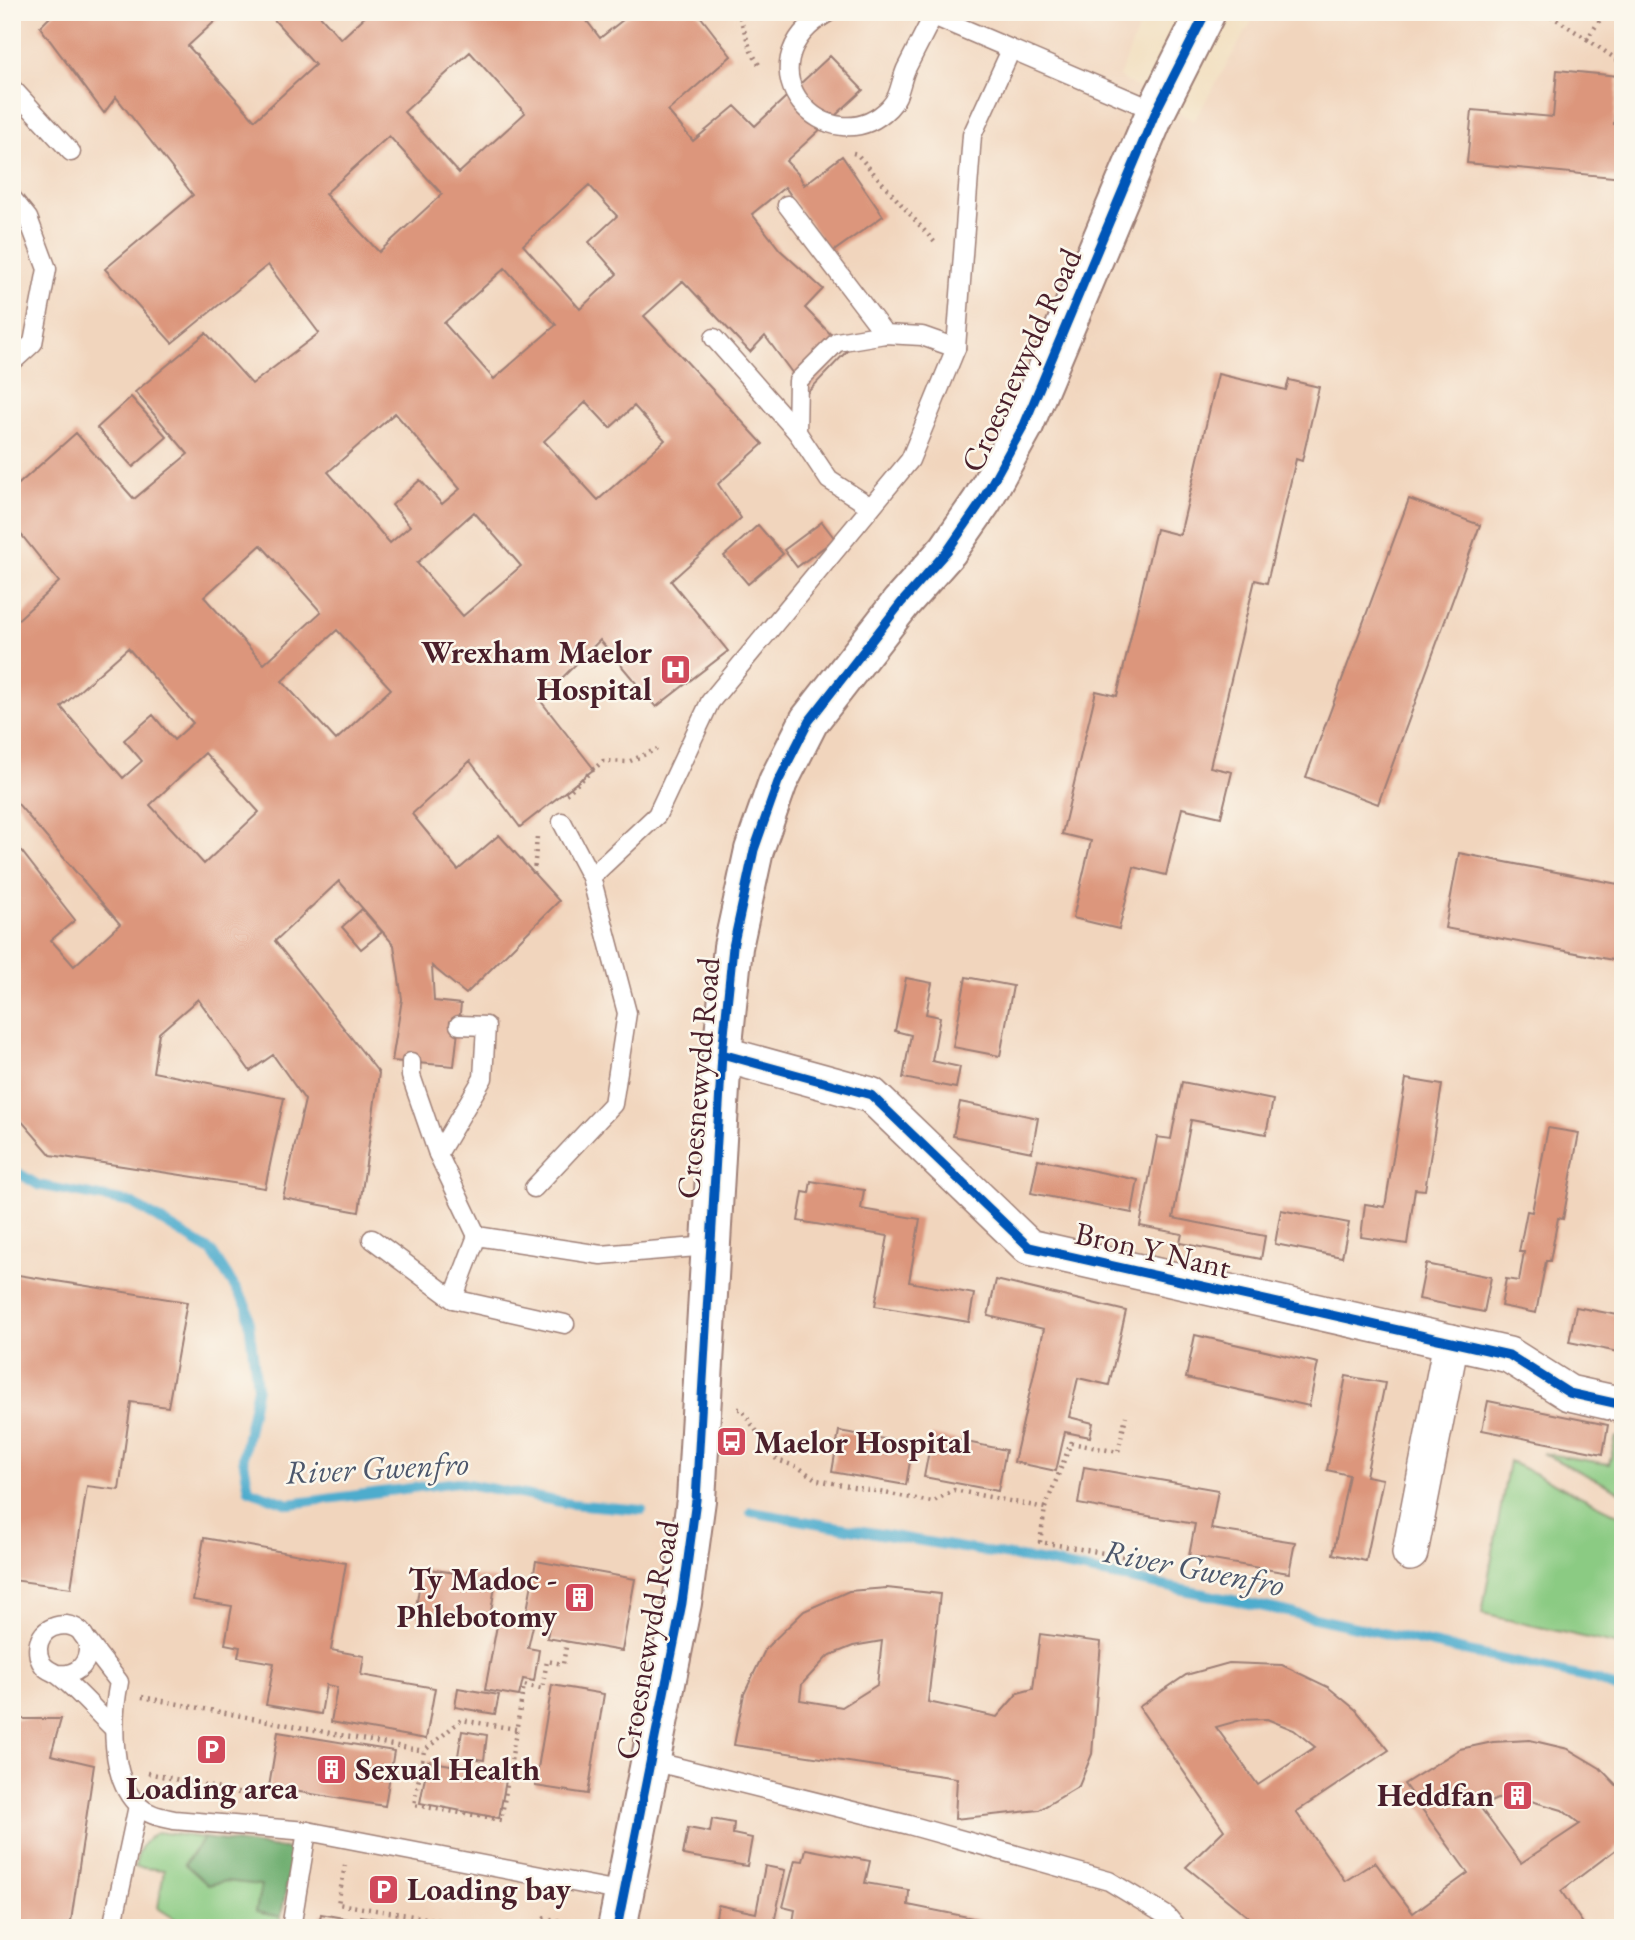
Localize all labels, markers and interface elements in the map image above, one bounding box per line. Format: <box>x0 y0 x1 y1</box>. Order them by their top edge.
street label: Croesnewydd Road <box>951 241 1092 479</box>
place label: Wrexham Maelor Hospital <box>421 631 653 710</box>
hospital icon: Wrexham Maelor Hospital <box>658 653 692 687</box>
street label: Croesnewydd Road <box>667 955 730 1201</box>
street label: Bron Y Nant <box>1071 1212 1235 1288</box>
place label: Maelor Hospital <box>754 1421 971 1463</box>
bus stop icon: Maelor Hospital <box>714 1425 748 1459</box>
water label: River Gwenfro <box>284 1441 470 1494</box>
street label: Croesnewydd Road <box>605 1516 689 1763</box>
water label: River Gwenfro <box>1100 1529 1288 1606</box>
place label: Ty Madoc - Phlebotomy <box>397 1558 558 1637</box>
building icon: Ty Madoc - Phlebotomy <box>563 1580 597 1614</box>
parking icon: Loading area <box>195 1732 229 1766</box>
place label: Sexual Health <box>355 1748 540 1790</box>
building icon: Sexual Health <box>315 1752 349 1786</box>
place label: Loading area <box>126 1767 299 1809</box>
place label: Heddfan <box>1377 1774 1494 1816</box>
building icon: Heddfan <box>1500 1778 1534 1812</box>
place label: Loading bay <box>407 1868 572 1910</box>
parking icon: Loading bay <box>367 1872 401 1906</box>

